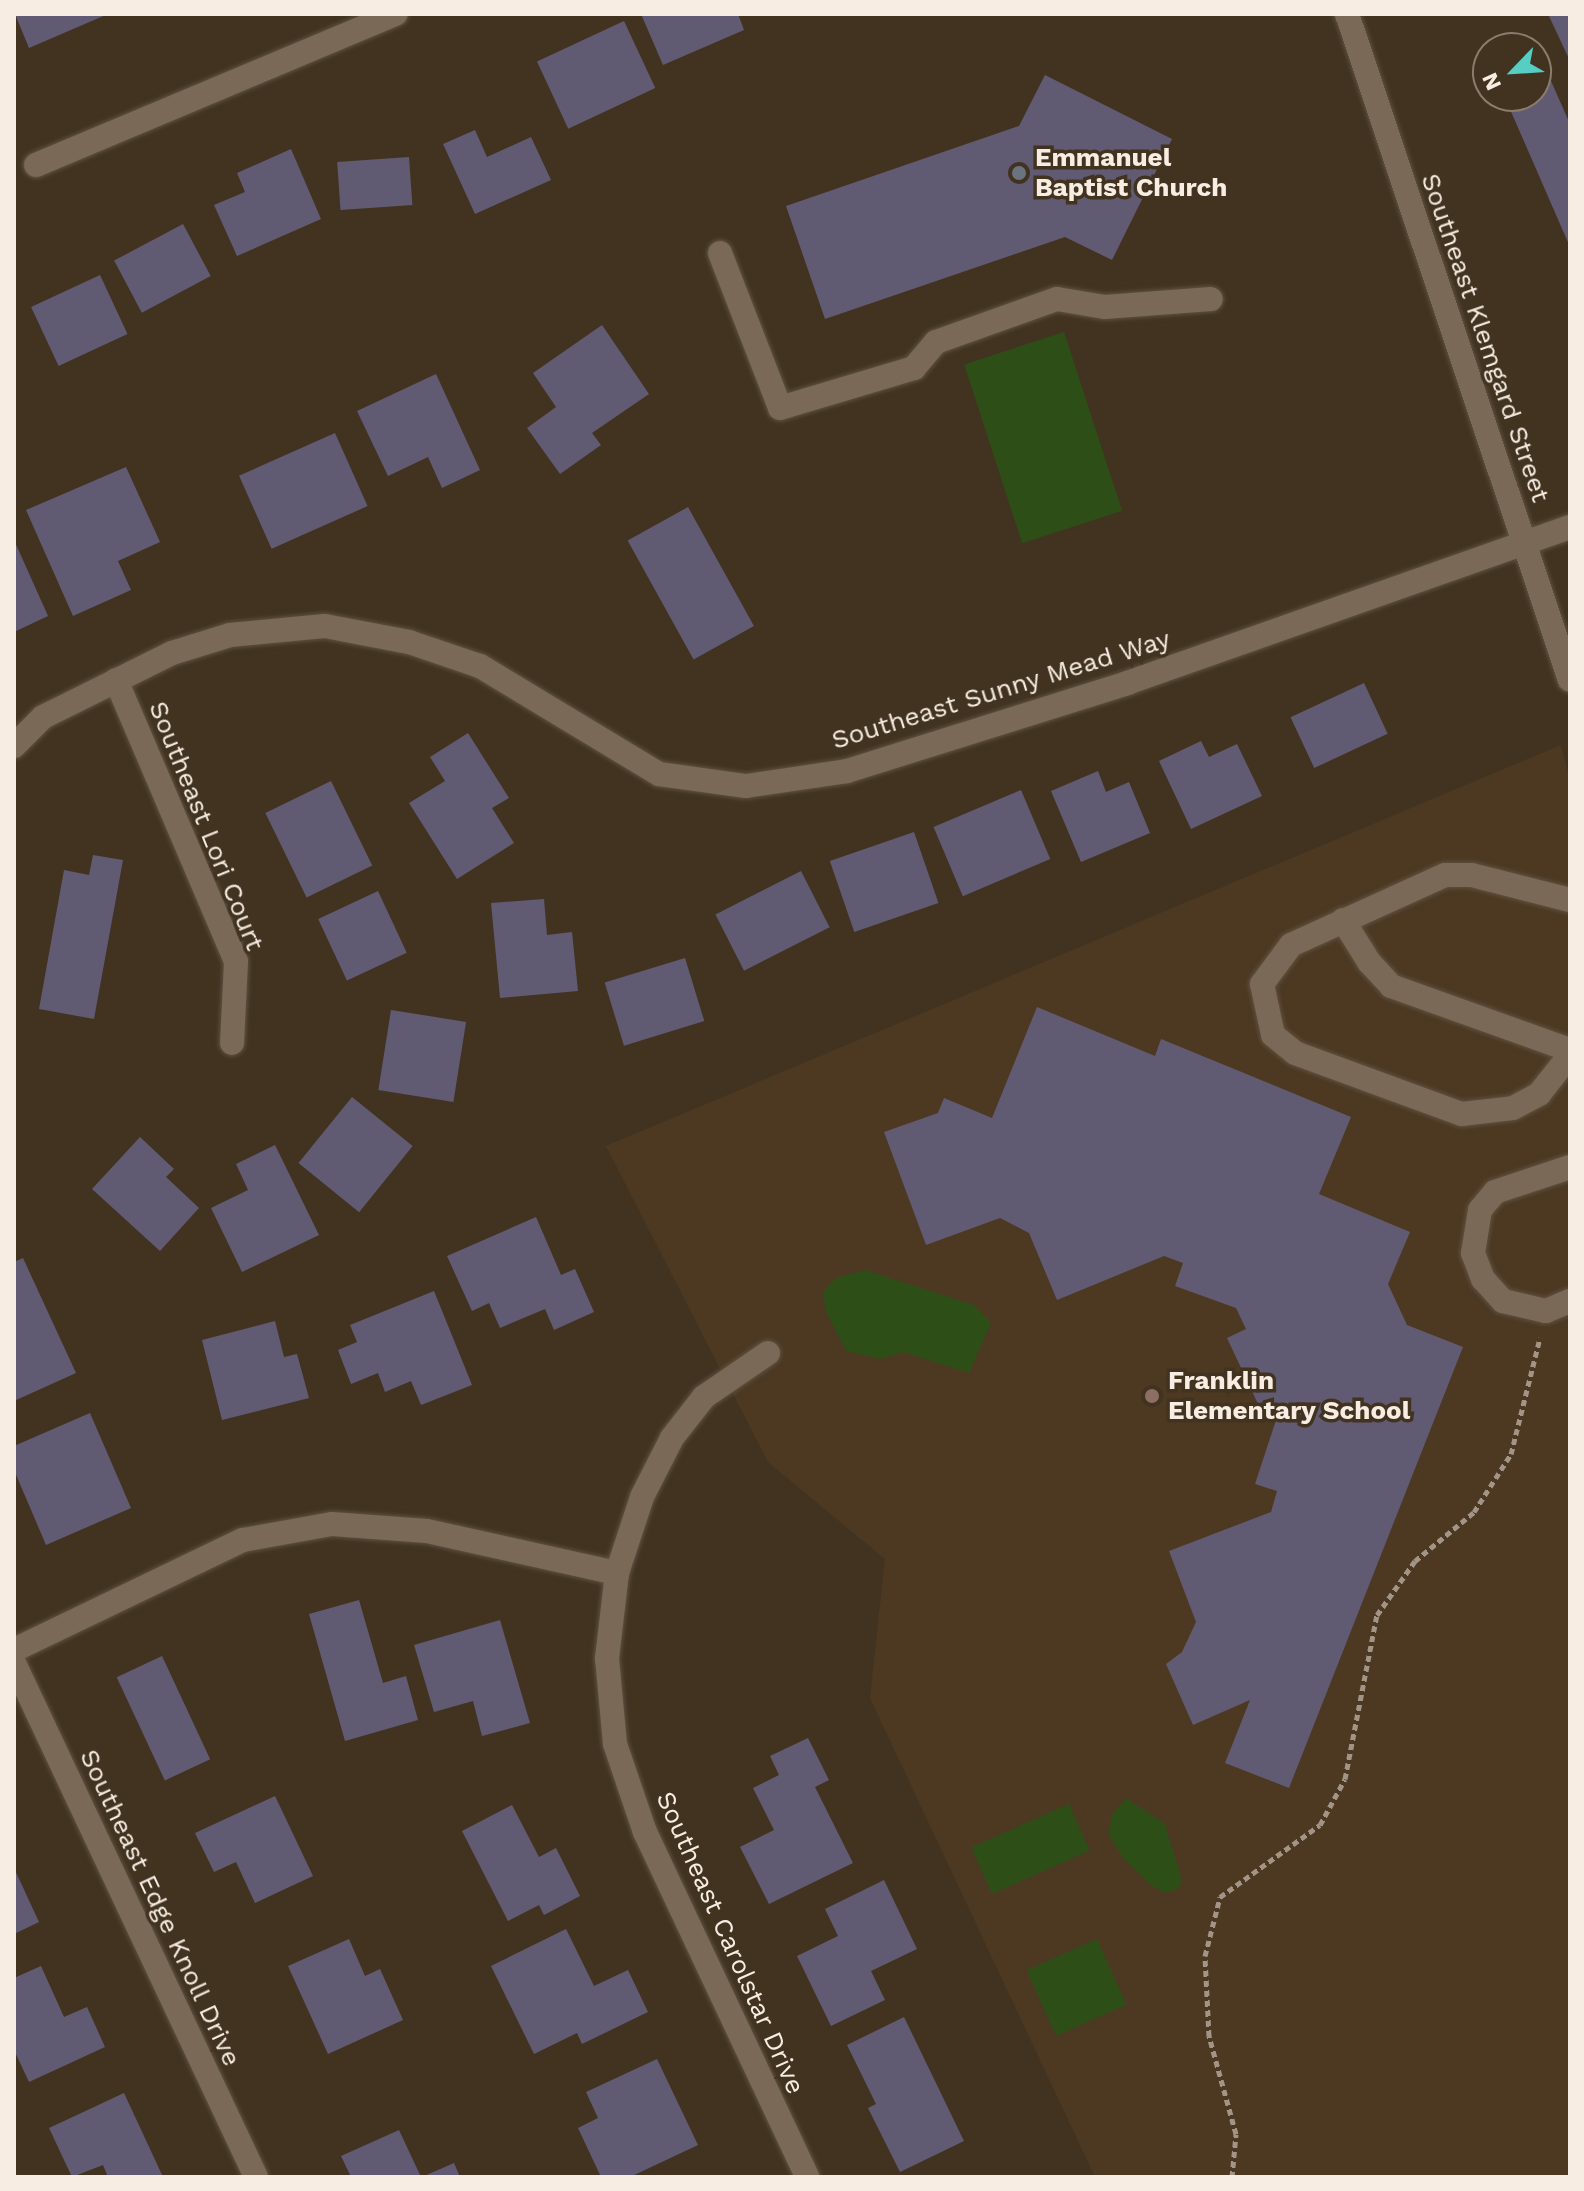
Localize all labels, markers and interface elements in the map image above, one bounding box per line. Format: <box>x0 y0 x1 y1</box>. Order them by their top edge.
north arrow <box>1472 32 1552 112</box>
text: N <box>1477 69 1506 94</box>
place label: Emmanuel Baptist Church <box>1035 142 1227 204</box>
marker: Emmanuel Baptist Church <box>1010 164 1028 182</box>
street label: Southeast Klemgard Street <box>1414 170 1556 506</box>
street label: Southeast Sunny Mead Way <box>827 623 1175 757</box>
street label: Southeast Lori Court <box>142 697 270 955</box>
place label: Franklin Elementary School <box>1168 1365 1411 1426</box>
marker: Franklin Elementary School <box>1143 1387 1161 1405</box>
street label: Southeast Edge Knoll Drive <box>73 1744 247 2072</box>
street label: Southeast Carolstar Drive <box>649 1787 811 2099</box>

